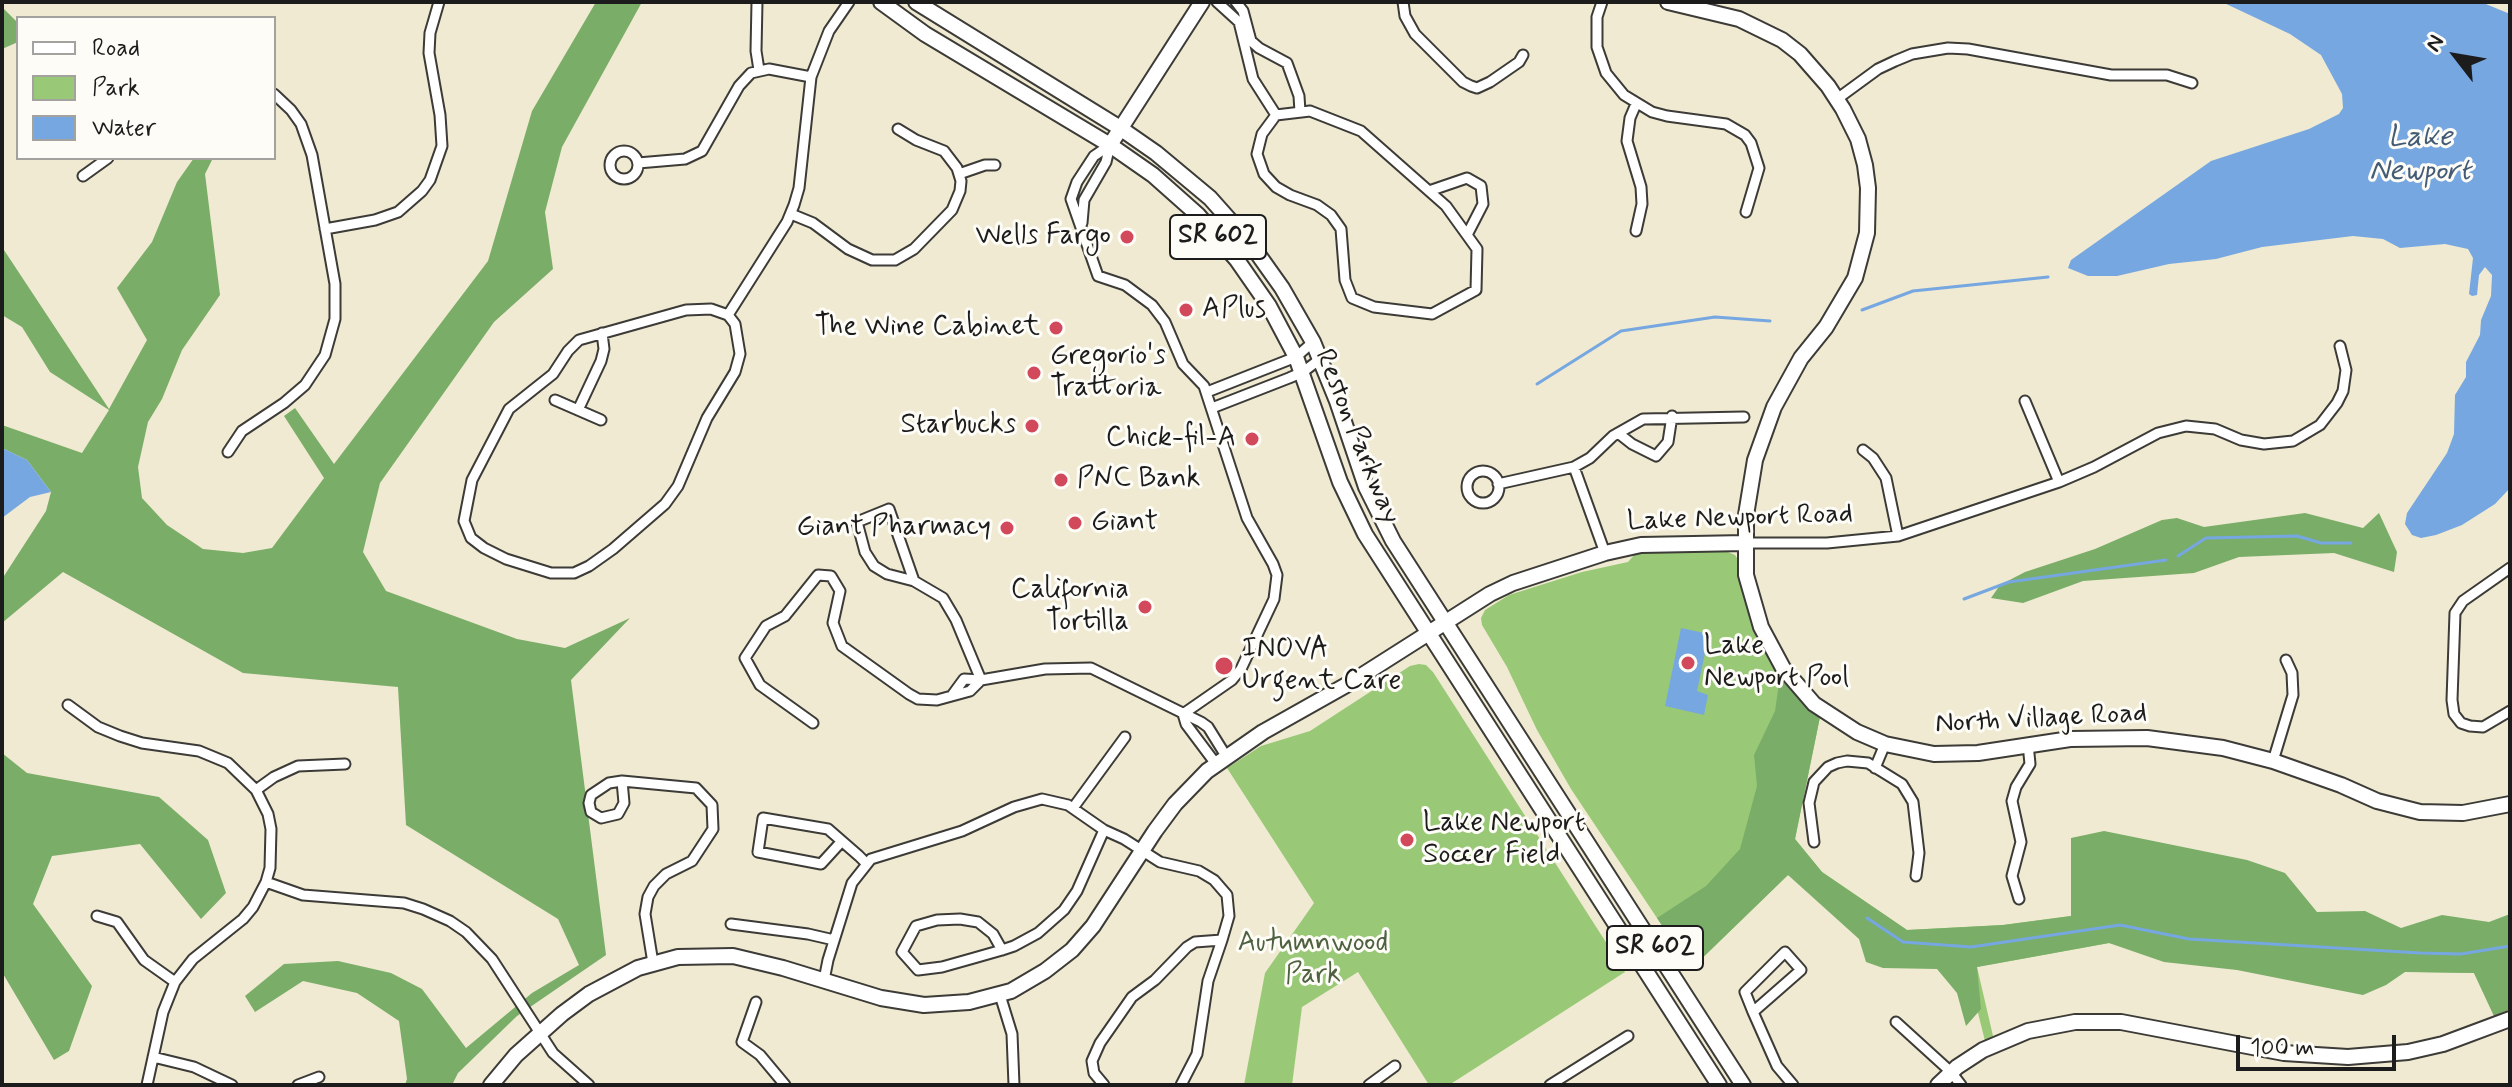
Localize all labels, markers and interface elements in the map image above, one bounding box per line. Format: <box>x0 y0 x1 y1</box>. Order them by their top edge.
legend <box>16 16 276 160</box>
north arrow <box>2416 16 2496 96</box>
text: N <box>2420 30 2451 57</box>
text: Road <box>92 33 140 64</box>
text: Park <box>92 73 140 104</box>
text: Water <box>92 113 156 144</box>
water label: Lake Newport <box>2369 121 2471 192</box>
road number: SR 602 <box>1170 215 1266 259</box>
place label: Wells Fargo <box>976 220 1111 254</box>
marker: Wells Fargo <box>1118 228 1136 246</box>
place label: APlus <box>1202 293 1266 327</box>
marker: APlus <box>1177 301 1195 319</box>
place label: The Wine Cabinet <box>815 311 1040 345</box>
marker: The Wine Cabinet <box>1047 319 1065 337</box>
place label: Gregorio's Trattoria <box>1050 340 1166 406</box>
street label: Reston Parkway <box>1306 345 1406 529</box>
marker: Gregorio's Trattoria <box>1025 364 1043 382</box>
place label: Starbucks <box>901 409 1016 443</box>
marker: Starbucks <box>1023 417 1041 435</box>
place label: Chick-fil-A <box>1106 422 1236 456</box>
marker: Chick-fil-A <box>1243 430 1261 448</box>
place label: PNC Bank <box>1077 463 1200 497</box>
marker: PNC Bank <box>1052 471 1070 489</box>
street label: Lake Newport Road <box>1627 498 1853 540</box>
place label: Giant <box>1091 506 1158 540</box>
place label: Giant Pharmacy <box>797 511 991 545</box>
marker: Giant <box>1066 514 1084 532</box>
marker: Giant Pharmacy <box>998 519 1016 537</box>
place label: California Tortilla <box>1011 574 1129 640</box>
marker: California Tortilla <box>1136 598 1154 616</box>
place label: Lake Newport Pool <box>1704 630 1849 696</box>
place label: INOVA Urgent Care <box>1242 633 1401 699</box>
marker: Lake Newport Pool <box>1679 654 1697 672</box>
marker: INOVA Urgent Care <box>1213 655 1235 677</box>
street label: North Village Road <box>1934 698 2148 742</box>
place label: Lake Newport Soccer Field <box>1423 807 1585 873</box>
marker: Lake Newport Soccer Field <box>1398 831 1416 849</box>
road number: SR 602 <box>1607 926 1703 970</box>
park label: Autumnwood Park <box>1238 927 1388 993</box>
scale bar <box>2240 1019 2400 1069</box>
text: 100 m <box>2250 1033 2314 1064</box>

